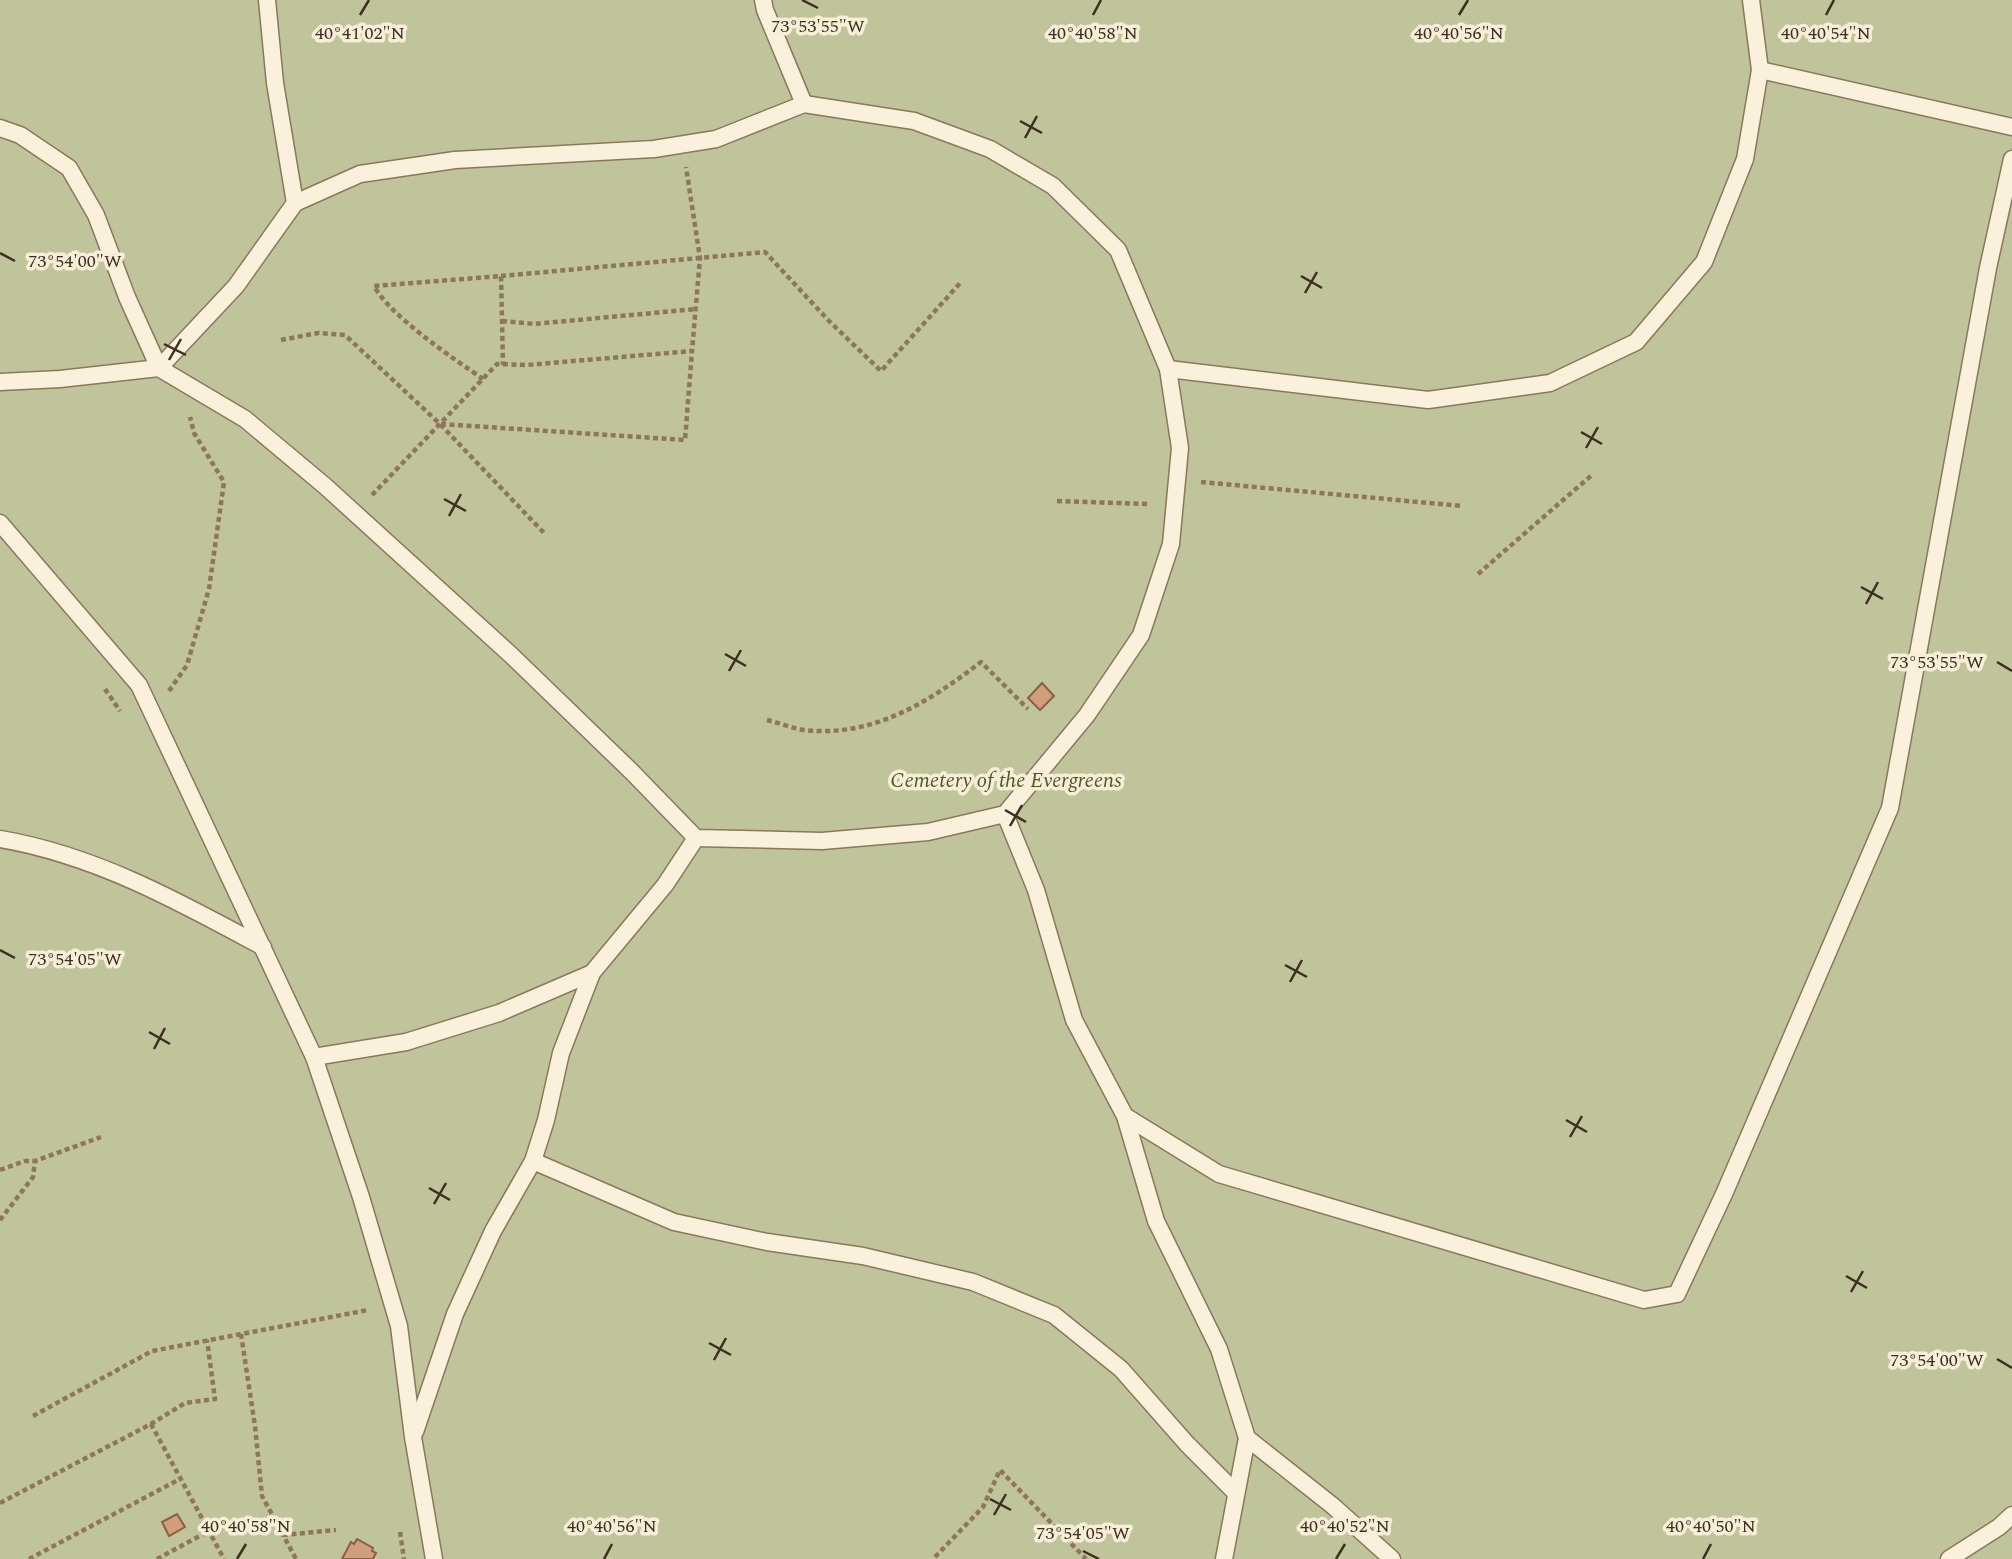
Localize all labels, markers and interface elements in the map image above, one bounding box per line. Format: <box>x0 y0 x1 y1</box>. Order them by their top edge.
text: 73°53'55"W <box>771 13 865 40</box>
text: 40°41'02"N <box>315 20 405 47</box>
text: 40°40'58"N <box>1048 20 1138 47</box>
text: 40°40'56"N <box>1414 20 1504 47</box>
text: 40°40'54"N <box>1781 20 1871 47</box>
text: 73°54'00"W <box>28 248 122 275</box>
text: 73°53'55"W <box>1890 649 1984 676</box>
park label: Cemetery of the Evergreens <box>890 765 1122 797</box>
text: 73°54'05"W <box>28 946 122 973</box>
text: 73°54'00"W <box>1890 1347 1984 1374</box>
text: 40°40'58"N <box>201 1513 291 1540</box>
text: 40°40'56"N <box>567 1513 657 1540</box>
text: 40°40'52"N <box>1300 1513 1390 1540</box>
text: 40°40'50"N <box>1666 1513 1756 1540</box>
text: 73°54'05"W <box>1036 1520 1130 1547</box>

